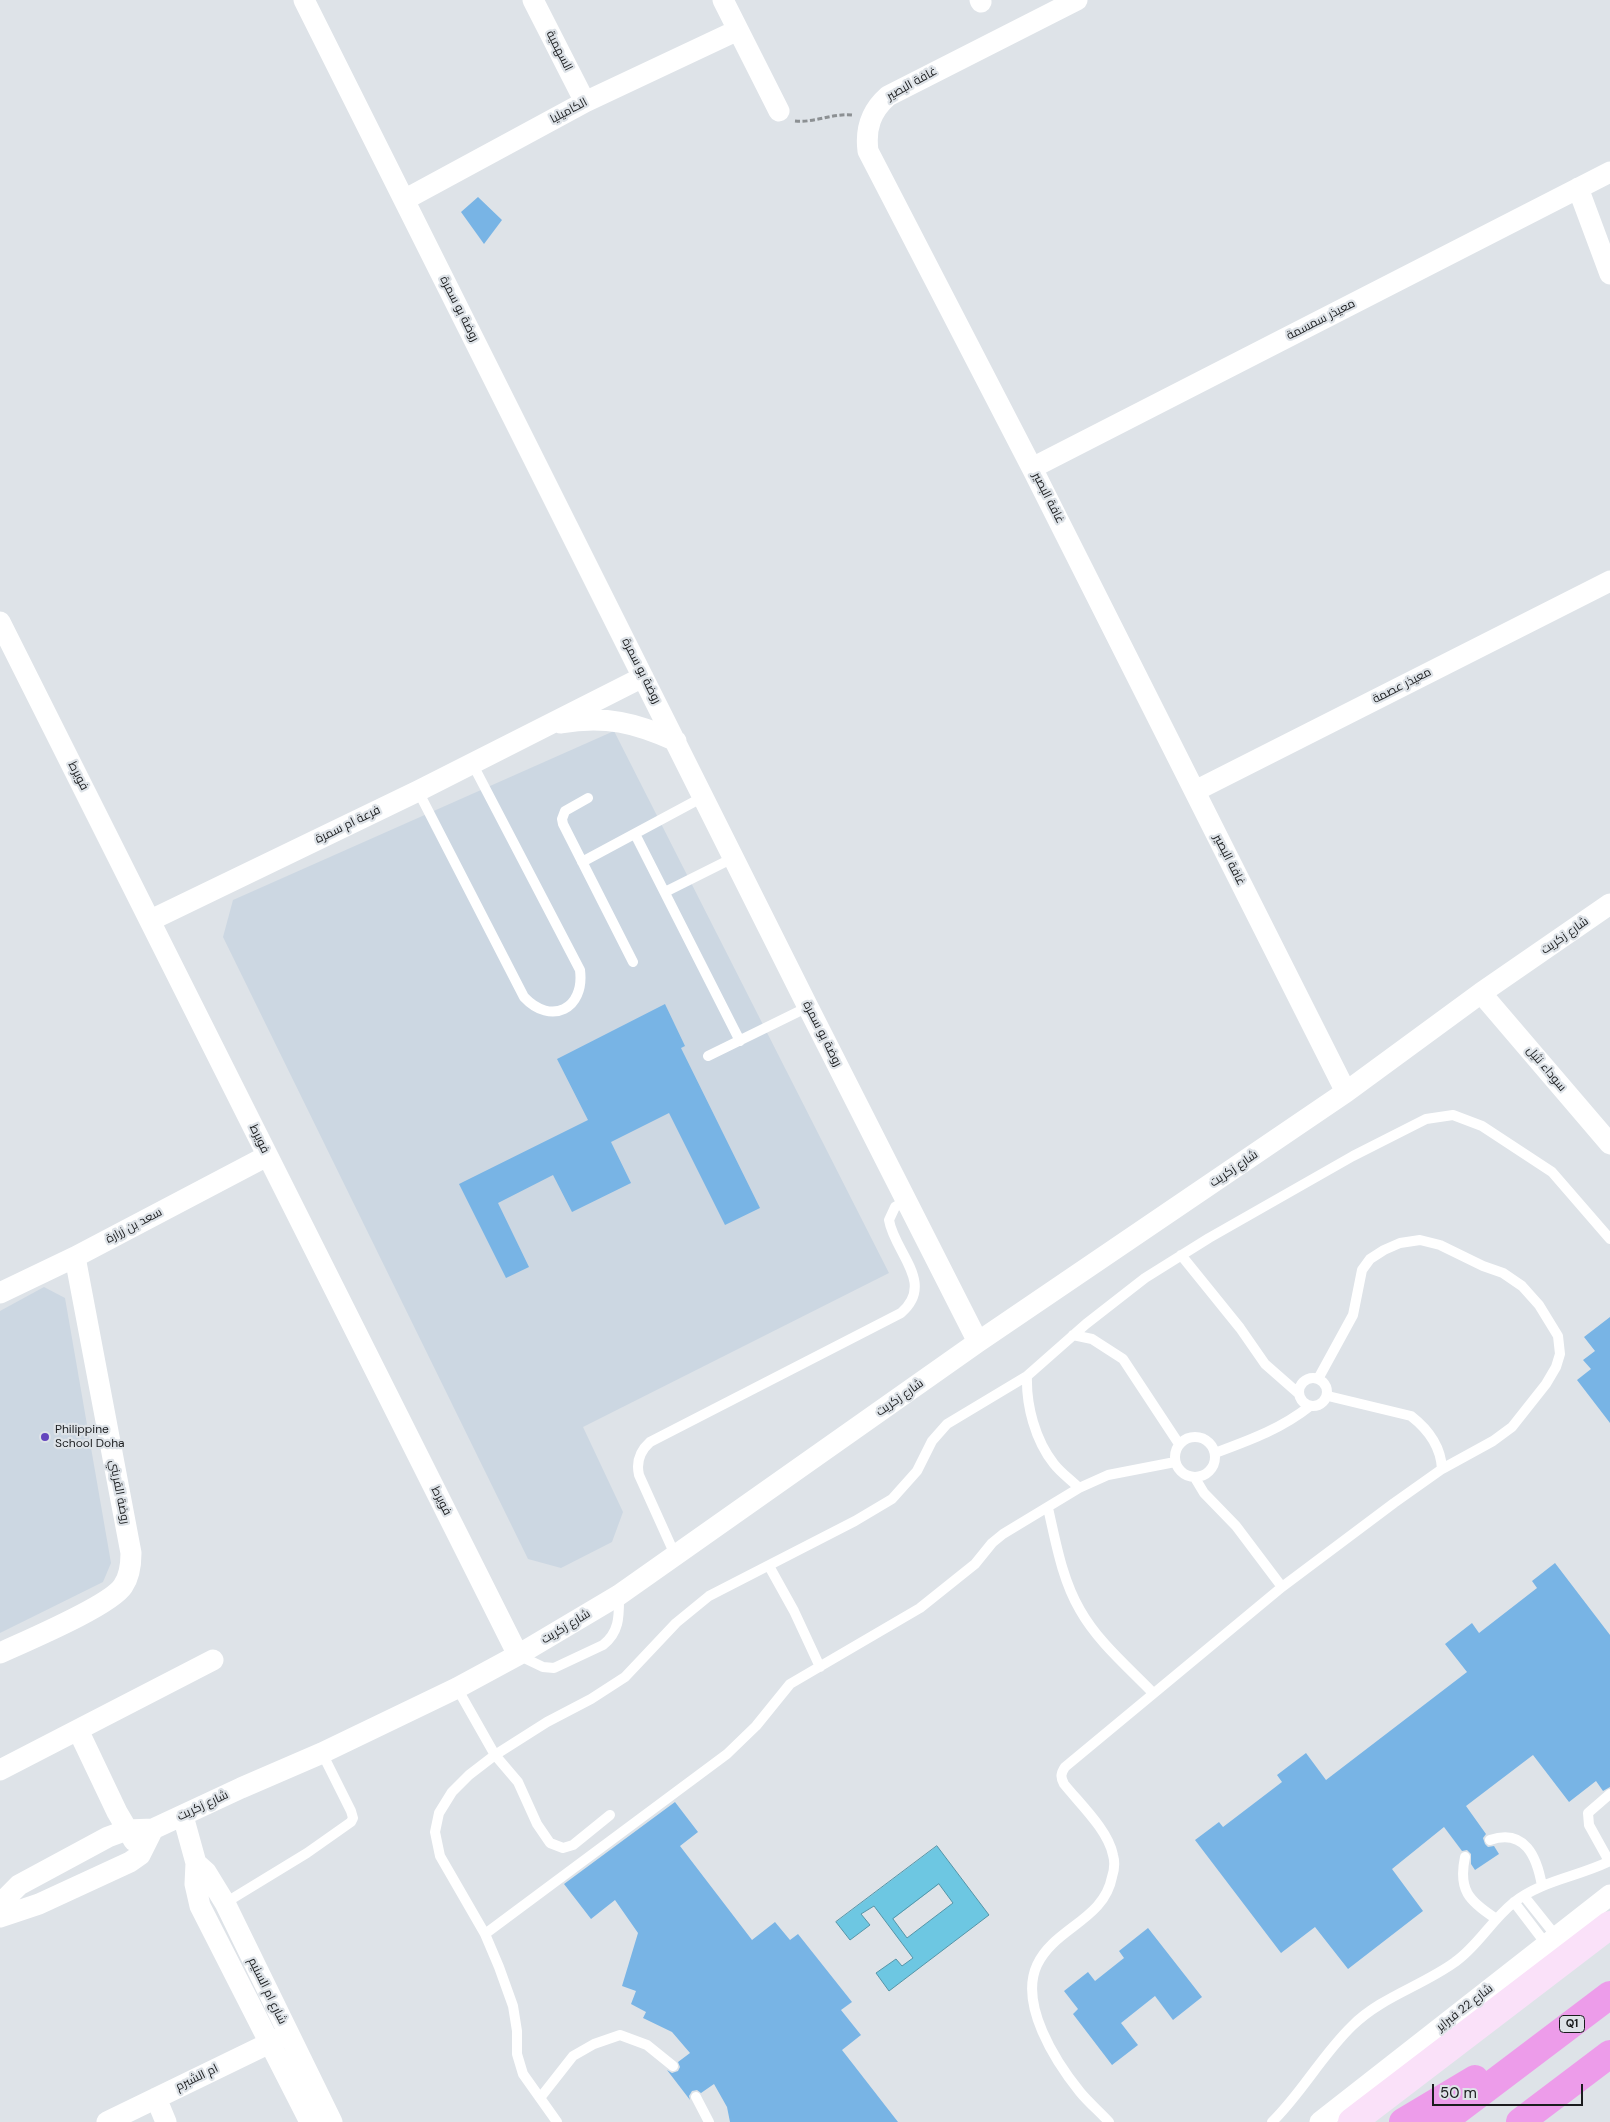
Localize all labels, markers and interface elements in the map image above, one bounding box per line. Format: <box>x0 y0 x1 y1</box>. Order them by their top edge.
street label: السهمية <box>543 28 575 74</box>
street label: غافة البصير <box>884 64 940 104</box>
street label: الكاميليا <box>548 95 590 127</box>
street label: روضة بو سمرة <box>436 274 482 344</box>
street label: معيذر سمسمة <box>1284 297 1358 343</box>
street label: غافة البصير <box>1029 470 1067 526</box>
street label: روضة بو سمرة <box>618 636 664 706</box>
street label: معيذر عصمة <box>1370 665 1434 707</box>
street label: فويرط <box>65 759 91 793</box>
street label: فرعة ام سمرة <box>313 803 383 847</box>
street label: غافة البصير <box>1210 832 1248 888</box>
street label: شارع زكريت <box>1538 914 1592 958</box>
street label: روضة بو سمرة <box>799 999 845 1069</box>
street label: سوداء نثيل <box>1523 1044 1569 1094</box>
street label: فويرط <box>246 1122 272 1156</box>
street label: شارع زكريت <box>1207 1148 1261 1190</box>
street label: سعد بن زرارة <box>103 1205 165 1247</box>
street label: شارع زكريت <box>873 1376 927 1420</box>
place label: Philippine School Doha <box>55 1423 125 1451</box>
marker: Philippine School Doha <box>39 1431 51 1443</box>
street label: روضة القريني <box>106 1459 132 1525</box>
street label: فويرط <box>428 1484 454 1518</box>
street label: شارع زكريت <box>539 1607 593 1647</box>
street label: شارع زكريت <box>175 1788 231 1824</box>
street label: شارع ام السنيم <box>245 1955 289 2027</box>
street label: شارع 22 فبراير <box>1434 1981 1496 2035</box>
road number: Q1 <box>1560 2016 1584 2032</box>
street label: ام الشبرم <box>173 2062 221 2094</box>
scale bar <box>1435 2074 1586 2106</box>
text: 50 m <box>1440 2083 1477 2103</box>

